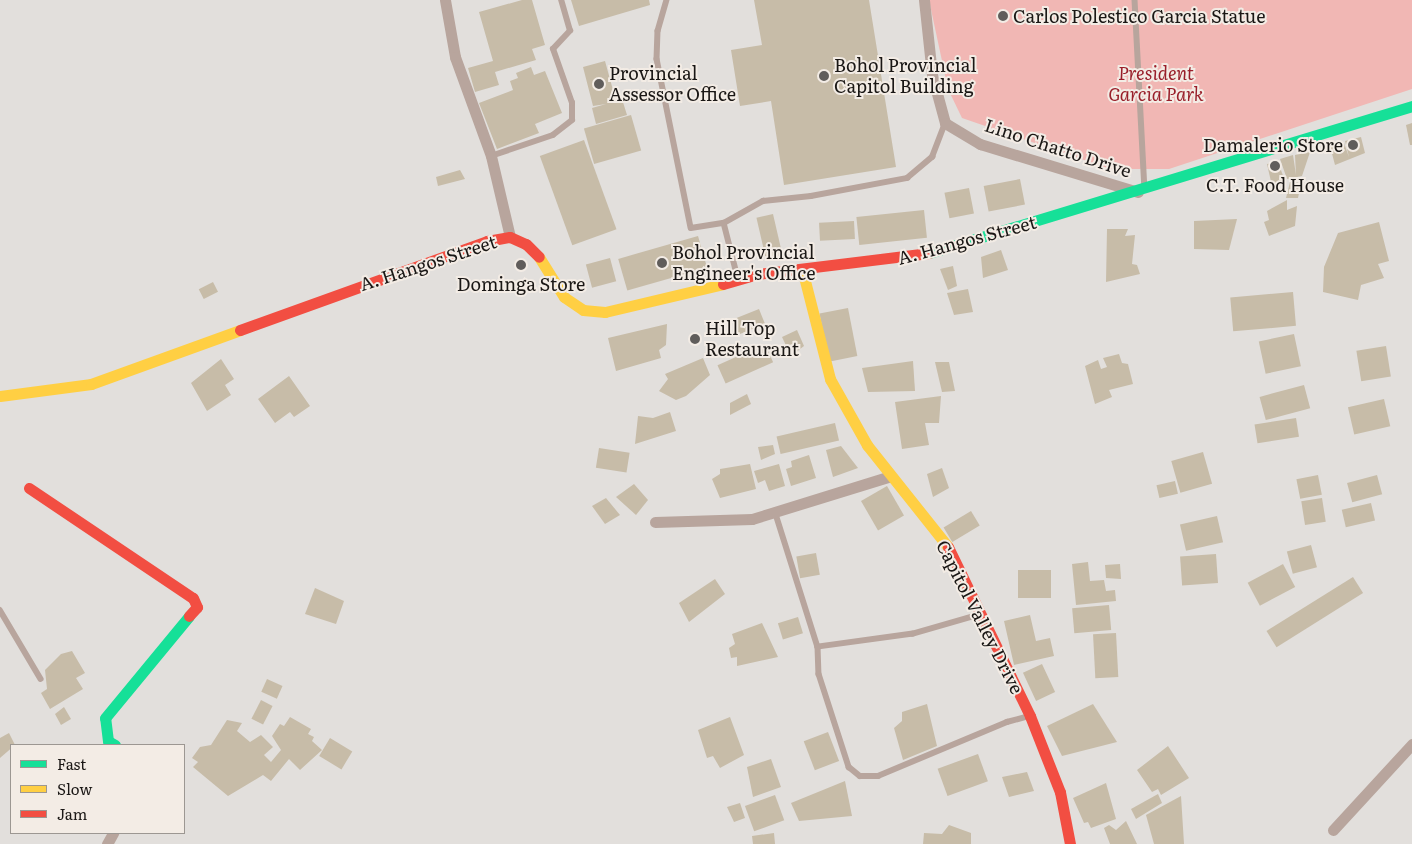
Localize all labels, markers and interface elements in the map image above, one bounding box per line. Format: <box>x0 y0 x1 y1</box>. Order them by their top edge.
place label: Carlos Polestico Garcia Statue <box>1013 5 1266 27</box>
marker: Carlos Polestico Garcia Statue <box>997 10 1009 22</box>
place label: Bohol Provincial Capitol Building <box>834 55 976 98</box>
place label: Provincial Assessor Office <box>609 63 736 106</box>
park label: President Garcia Park <box>1108 63 1204 106</box>
marker: Bohol Provincial Capitol Building <box>818 70 830 82</box>
marker: Provincial Assessor Office <box>593 78 605 90</box>
street label: Lino Chatto Drive <box>982 114 1134 182</box>
place label: Damalerio Store <box>1203 134 1343 156</box>
marker: Damalerio Store <box>1347 139 1359 151</box>
marker: C.T. Food House <box>1269 160 1281 172</box>
place label: C.T. Food House <box>1206 174 1344 196</box>
street label: A. Hangos Street <box>895 211 1039 269</box>
street label: A. Hangos Street <box>357 231 499 295</box>
place label: Bohol Provincial Engineer's Office <box>672 242 816 284</box>
marker: Bohol Provincial Engineer's Office <box>656 257 668 269</box>
marker: Dominga Store <box>515 259 527 271</box>
place label: Dominga Store <box>457 273 585 295</box>
place label: Hill Top Restaurant <box>705 318 799 360</box>
marker: Hill Top Restaurant <box>689 333 701 345</box>
street label: Capitol Valley Drive <box>932 537 1028 697</box>
legend <box>10 744 185 834</box>
text: Fast <box>57 752 86 775</box>
text: Slow <box>57 777 92 800</box>
text: Jam <box>57 802 87 825</box>

